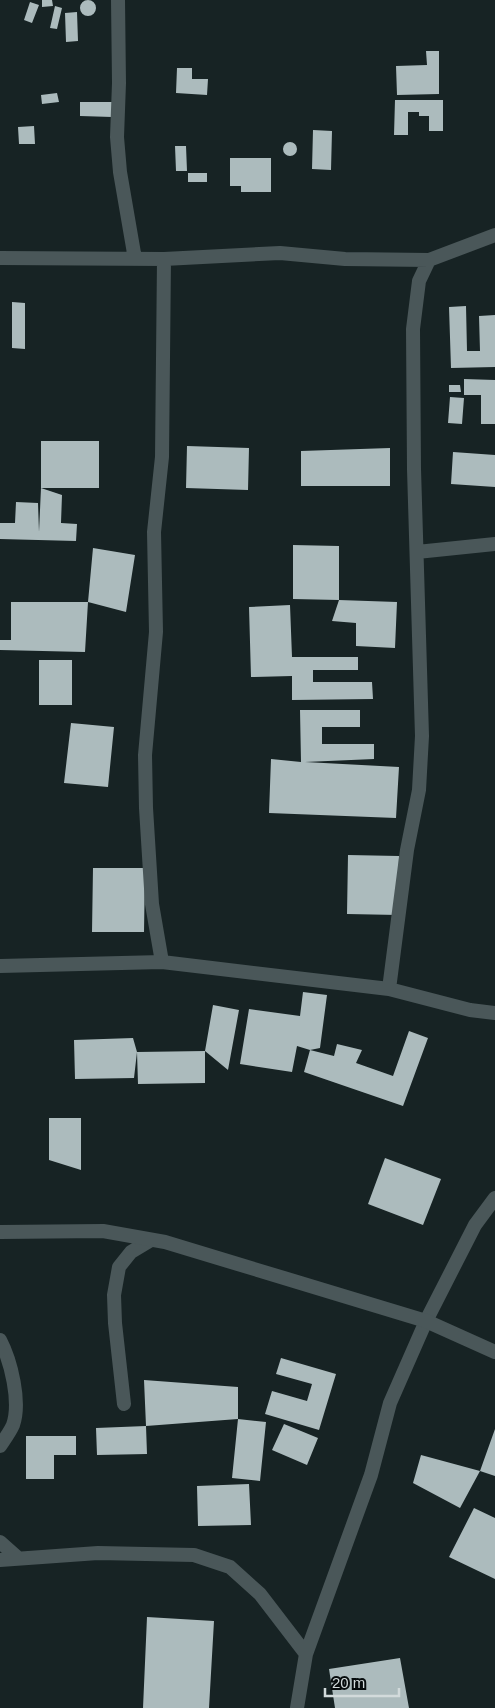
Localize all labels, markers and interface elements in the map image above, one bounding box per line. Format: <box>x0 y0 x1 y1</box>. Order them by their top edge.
scale bar <box>325 1666 399 1698</box>
text: 20 m <box>332 1674 365 1691</box>

